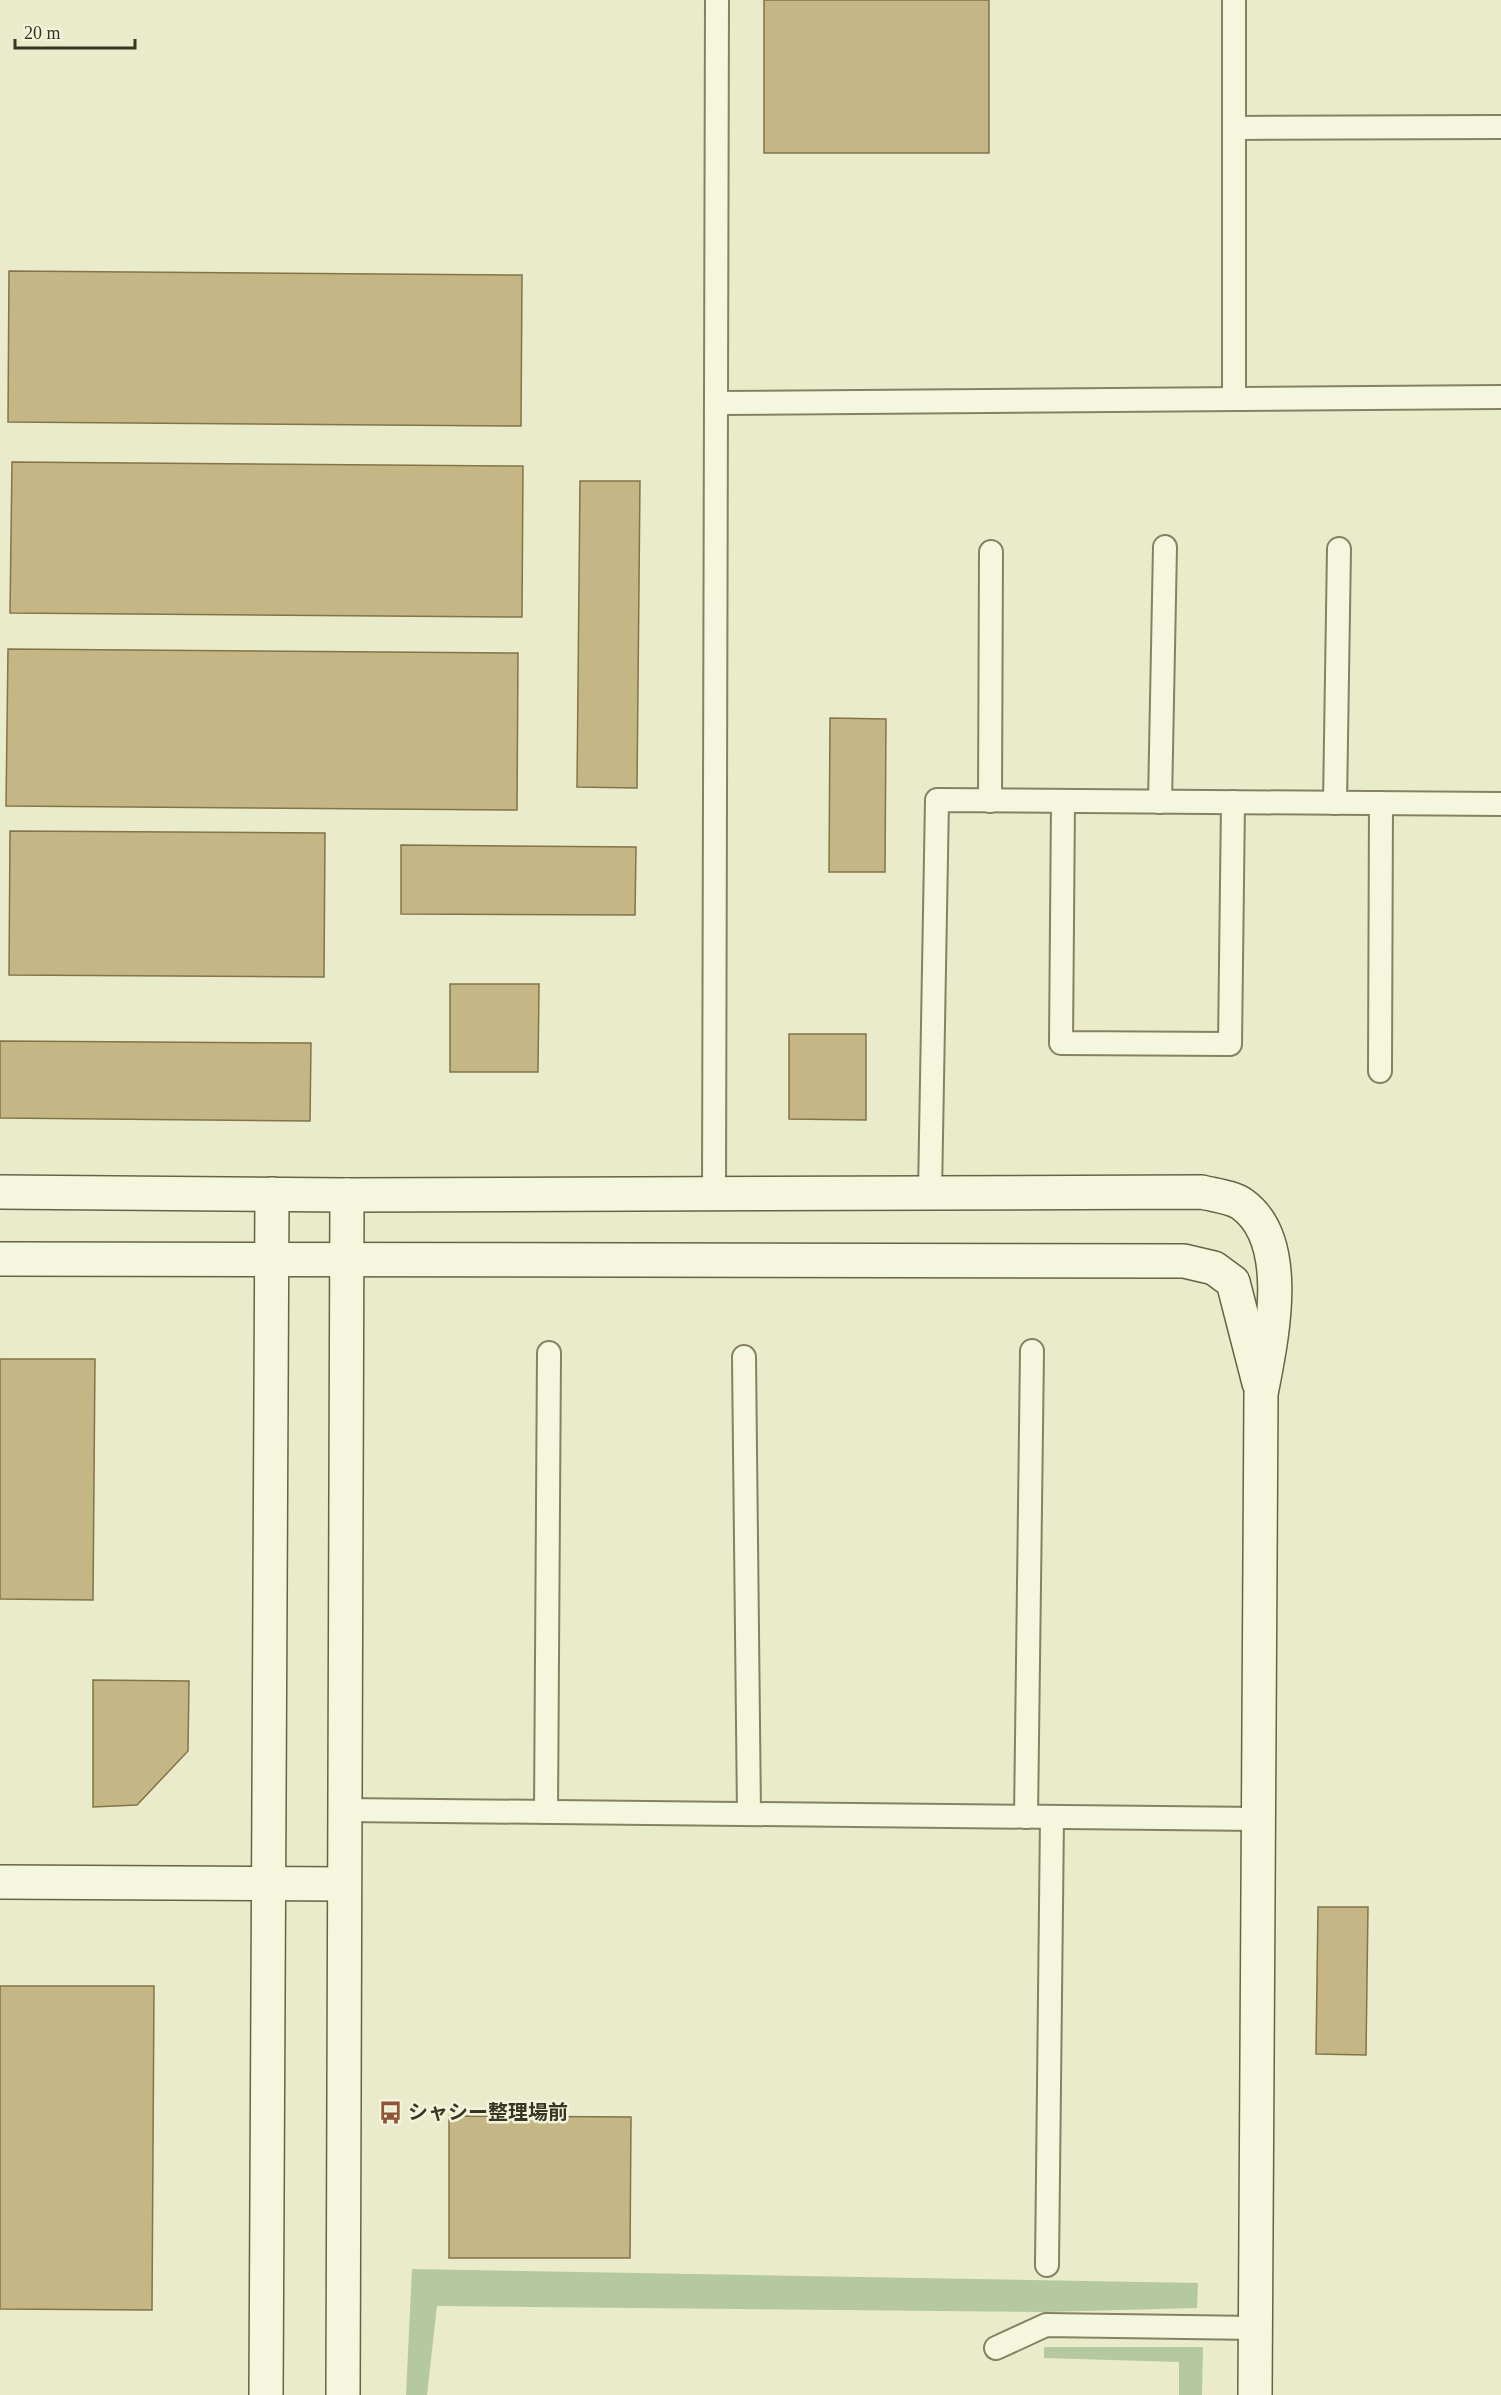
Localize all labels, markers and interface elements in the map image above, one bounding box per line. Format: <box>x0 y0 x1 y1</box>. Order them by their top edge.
scale bar <box>15 12 135 50</box>
text: 20 m <box>24 23 61 43</box>
bus stop icon: シャシー整理場前 <box>377 2099 403 2125</box>
place label: シャシー整理場前 <box>408 2101 568 2123</box>

